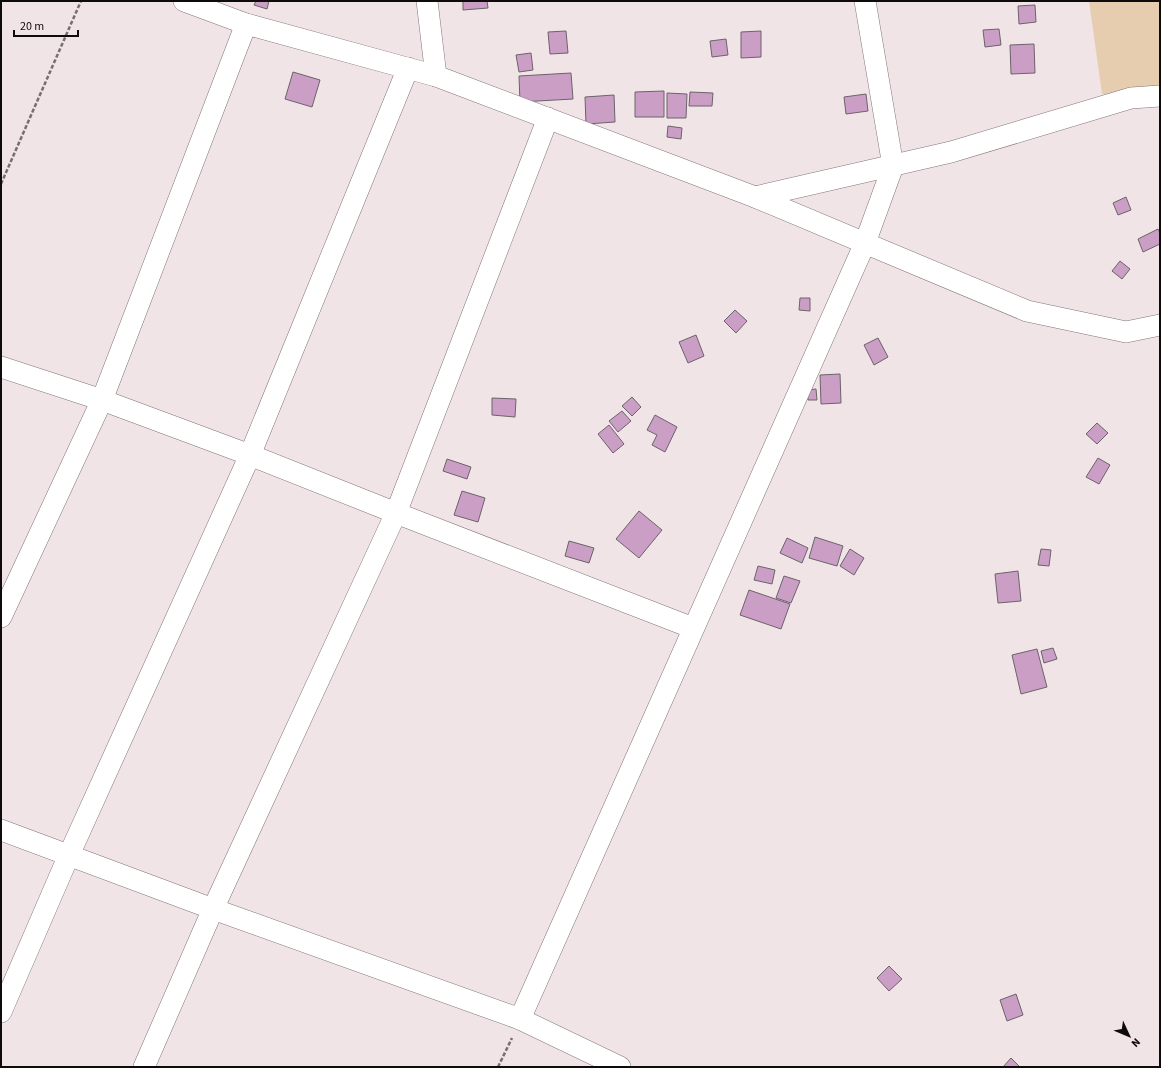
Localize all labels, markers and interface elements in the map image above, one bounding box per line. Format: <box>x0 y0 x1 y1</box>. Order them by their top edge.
scale bar <box>14 12 78 38</box>
text: 20 m <box>20 18 44 35</box>
north arrow <box>1109 1016 1149 1056</box>
text: N <box>1128 1035 1144 1050</box>

